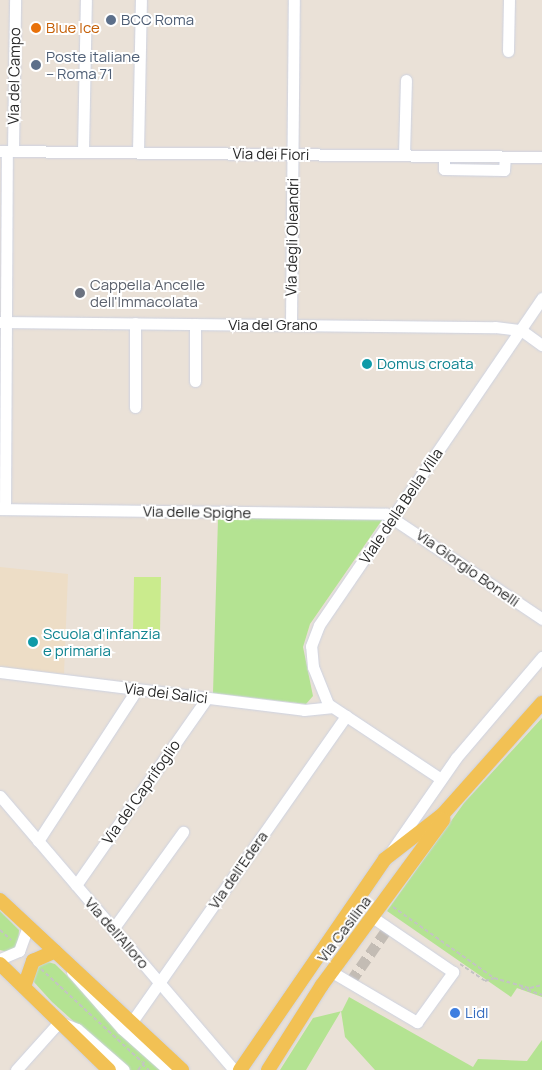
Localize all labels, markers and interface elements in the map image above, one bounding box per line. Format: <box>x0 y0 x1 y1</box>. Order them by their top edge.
place label: BCC Roma <box>121 11 194 29</box>
marker: BCC Roma <box>105 14 117 26</box>
place label: Blue Ice <box>46 19 100 37</box>
marker: Blue Ice <box>30 22 42 34</box>
street label: Via del Campo <box>4 27 24 125</box>
place label: Poste italiane – Roma 71 <box>46 47 140 82</box>
marker: Poste italiane – Roma 71 <box>30 59 42 71</box>
street label: Via dei Fiori <box>233 144 309 164</box>
street label: Via degli Oleandri <box>282 178 302 296</box>
place label: Cappella Ancelle dell'Immacolata <box>90 275 205 310</box>
marker: Cappella Ancelle dell'Immacolata <box>74 287 86 299</box>
street label: Via del Grano <box>228 316 318 334</box>
place label: Domus croata <box>377 355 474 373</box>
marker: Domus croata <box>361 358 373 370</box>
street label: Viale della Bella Villa <box>356 445 446 567</box>
street label: Via delle Spighe <box>143 502 251 522</box>
street label: Via Giorgio Bonelli <box>413 526 523 610</box>
place label: Scuola d'infanzia e primaria <box>43 624 160 659</box>
marker: Scuola d'infanzia e primaria <box>27 636 39 648</box>
street label: Via dei Salici <box>123 679 209 707</box>
street label: Via del Caprifoglio <box>98 736 184 848</box>
street label: Via dell'Edera <box>205 828 271 912</box>
street label: Via Casilina <box>313 892 375 966</box>
street label: Via dell'Alloro <box>81 894 153 972</box>
place label: Lidl <box>465 1004 489 1022</box>
marker: Lidl <box>449 1007 461 1019</box>

